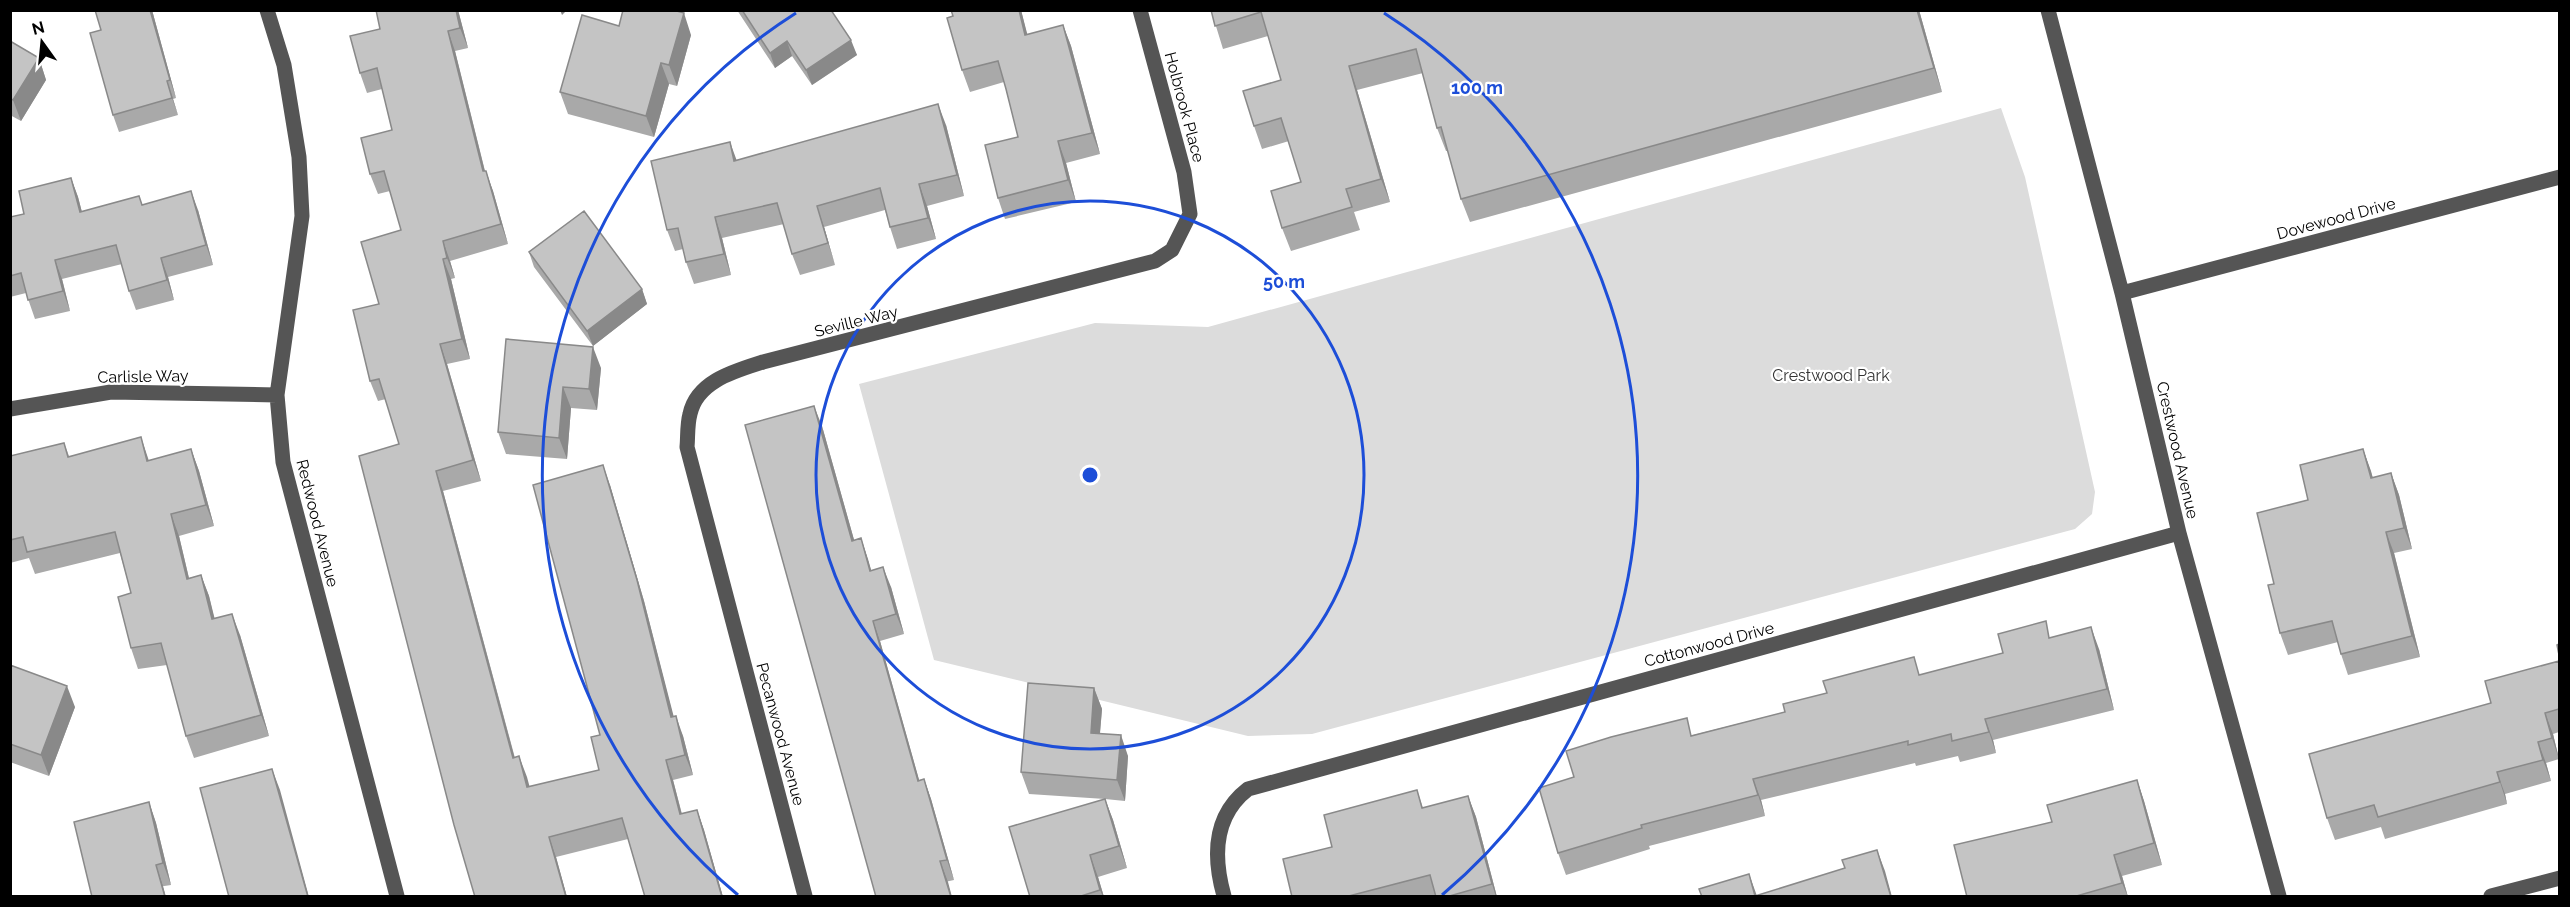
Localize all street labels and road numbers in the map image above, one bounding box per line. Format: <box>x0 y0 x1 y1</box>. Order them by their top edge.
street label: Holbrook Place <box>1161 50 1208 164</box>
street label: Dovewood Drive <box>2275 194 2398 243</box>
street label: Seville Way <box>812 302 900 341</box>
street label: Carlisle Way <box>97 366 189 387</box>
street label: Crestwood Avenue <box>2152 380 2203 521</box>
street label: Redwood Avenue <box>292 457 343 589</box>
street label: Cottonwood Drive <box>1642 618 1776 671</box>
street label: Pecanwood Avenue <box>752 661 809 808</box>

